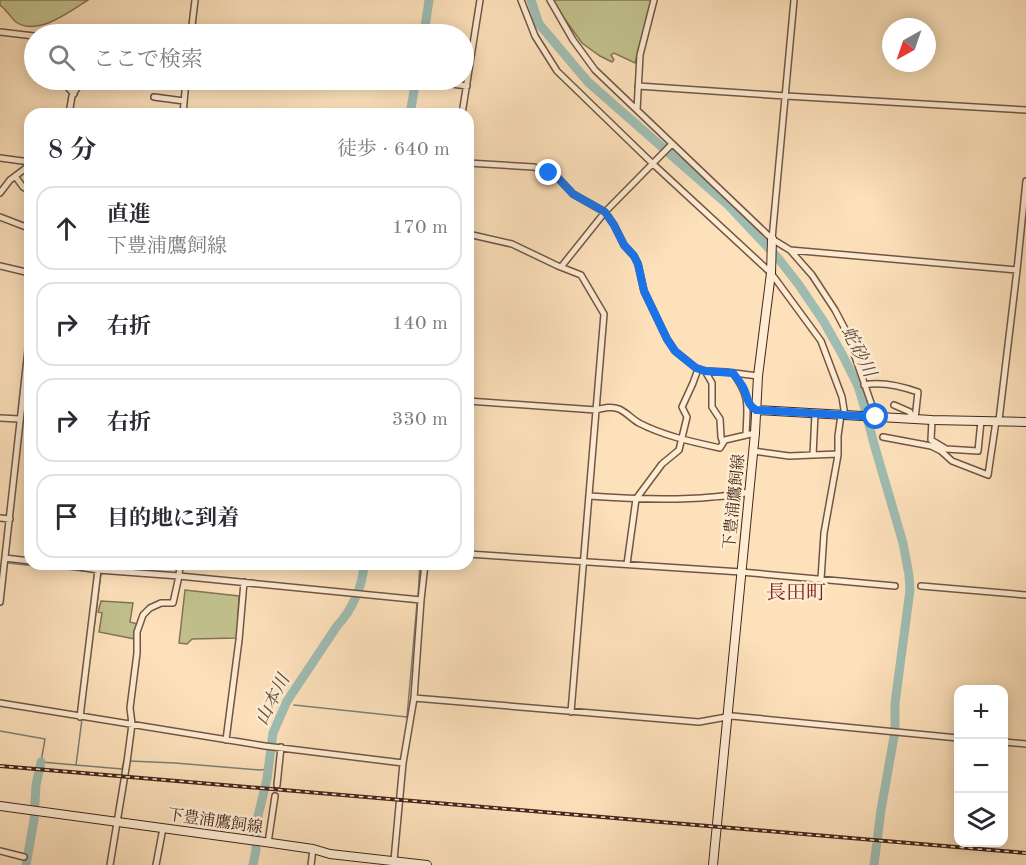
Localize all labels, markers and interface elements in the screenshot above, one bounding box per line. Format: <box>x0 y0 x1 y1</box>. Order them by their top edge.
north arrow <box>882 18 936 72</box>
search box <box>24 24 474 90</box>
icon: search <box>45 41 78 74</box>
text: ここで検索 <box>93 49 203 71</box>
text: 8 分 <box>48 138 96 164</box>
text: 徒歩 · 640 m <box>337 140 450 160</box>
route end <box>535 159 561 185</box>
text: 直進 <box>107 204 151 226</box>
icon: ahead <box>50 212 83 245</box>
text: 170 m <box>392 218 448 238</box>
text: 下豊浦鷹飼線 <box>107 237 227 257</box>
icon: right <box>50 308 83 341</box>
text: 140 m <box>392 314 448 334</box>
text: 右折 <box>107 316 151 338</box>
water label: 蛇砂川 <box>838 323 881 382</box>
route start <box>862 403 888 429</box>
icon: right <box>50 404 83 437</box>
text: 330 m <box>392 410 448 430</box>
text: 右折 <box>107 412 151 434</box>
street label: 下豊浦鷹飼線 <box>720 453 748 551</box>
icon: arrive <box>50 500 83 533</box>
text: 目的地に到着 <box>107 508 239 530</box>
district label: 長田町 <box>766 582 826 604</box>
water label: 山本川 <box>251 669 294 728</box>
map controls <box>954 685 1008 847</box>
button: + <box>954 685 1008 739</box>
button: − <box>954 739 1008 793</box>
button: layers <box>954 793 1008 847</box>
street label: 下豊浦鷹飼線 <box>166 805 264 837</box>

